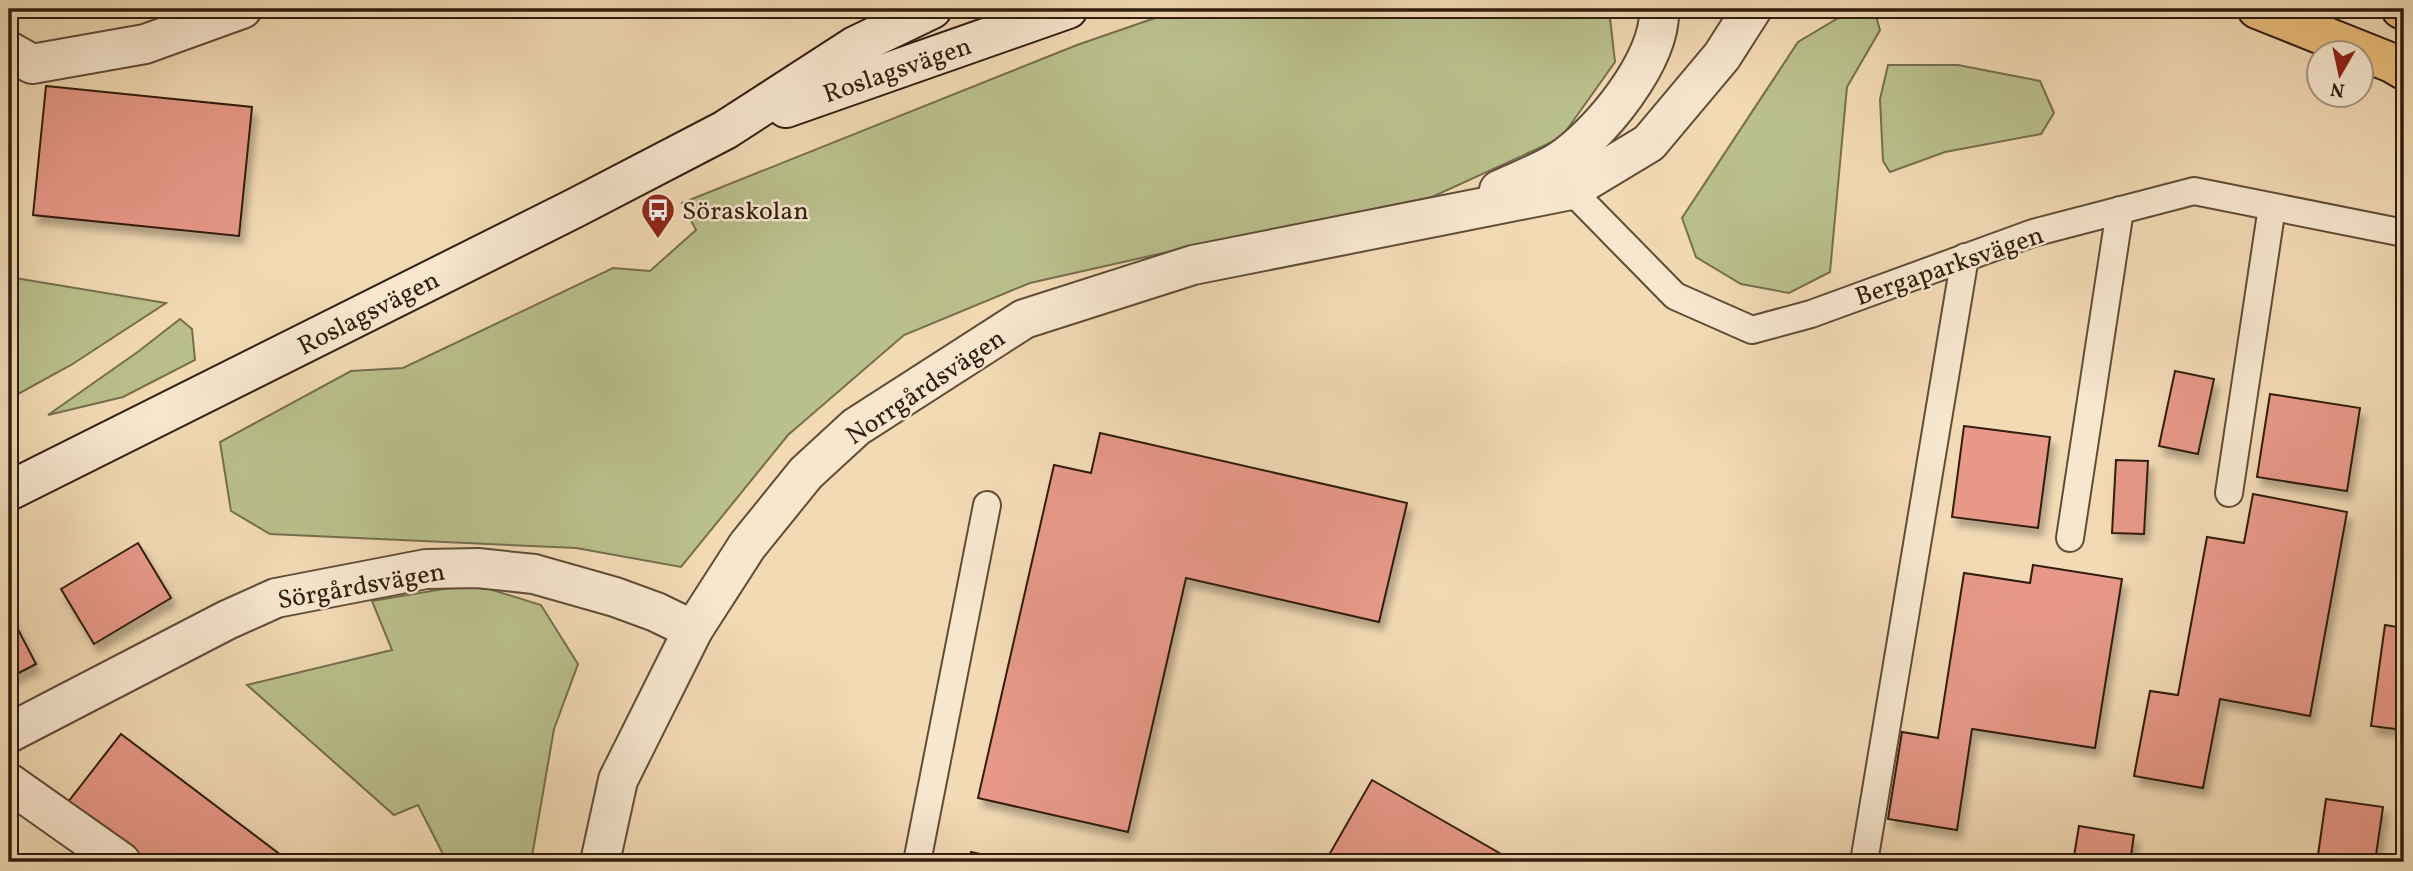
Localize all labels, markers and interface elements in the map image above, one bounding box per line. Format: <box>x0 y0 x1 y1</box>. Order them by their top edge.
street label: Roslagsvägen <box>819 29 977 113</box>
north arrow <box>2304 38 2374 108</box>
text: N <box>2329 75 2347 103</box>
bus stop icon: Söraskolan <box>639 191 677 240</box>
place label: Söraskolan <box>682 194 809 230</box>
street label: Bergaparksvägen <box>1851 218 2049 316</box>
street label: Roslagsvägen <box>292 263 446 365</box>
street label: Norrgårdsvägen <box>839 321 1013 454</box>
street label: Sörgårdsvägen <box>275 555 448 619</box>

